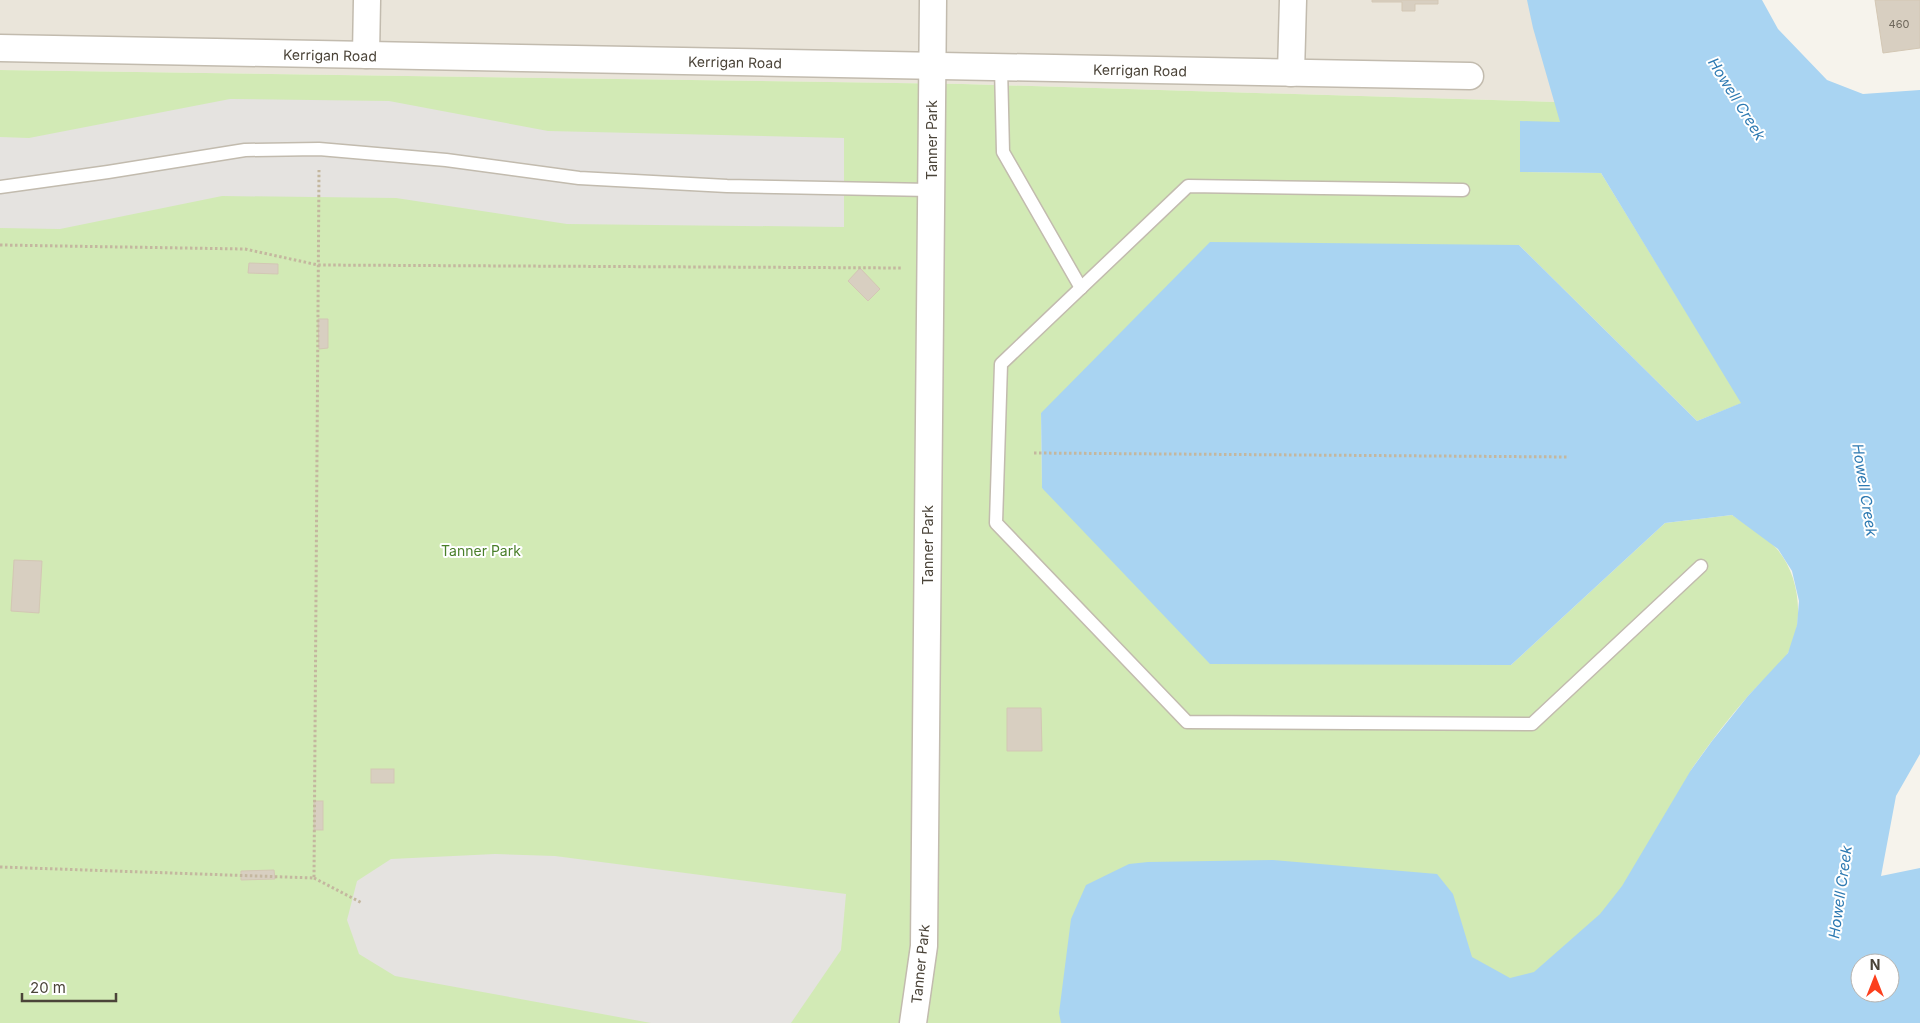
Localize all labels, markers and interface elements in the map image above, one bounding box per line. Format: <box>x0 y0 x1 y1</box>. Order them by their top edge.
house number: 460 <box>1889 17 1909 31</box>
street label: Kerrigan Road <box>283 46 377 64</box>
street label: Kerrigan Road <box>688 53 782 71</box>
water label: Howell Creek <box>1704 54 1770 144</box>
street label: Kerrigan Road <box>1093 61 1187 79</box>
street label: Tanner Park <box>923 100 940 180</box>
water label: Howell Creek <box>1848 442 1882 539</box>
street label: Tanner Park <box>919 505 936 585</box>
park label: Tanner Park <box>441 542 521 559</box>
water label: Howell Creek <box>1824 843 1856 940</box>
street label: Tanner Park <box>907 923 933 1005</box>
north arrow <box>1850 953 1900 1003</box>
text: N <box>1870 956 1880 973</box>
scale bar <box>22 970 116 1002</box>
text: 20 m <box>30 978 66 997</box>

